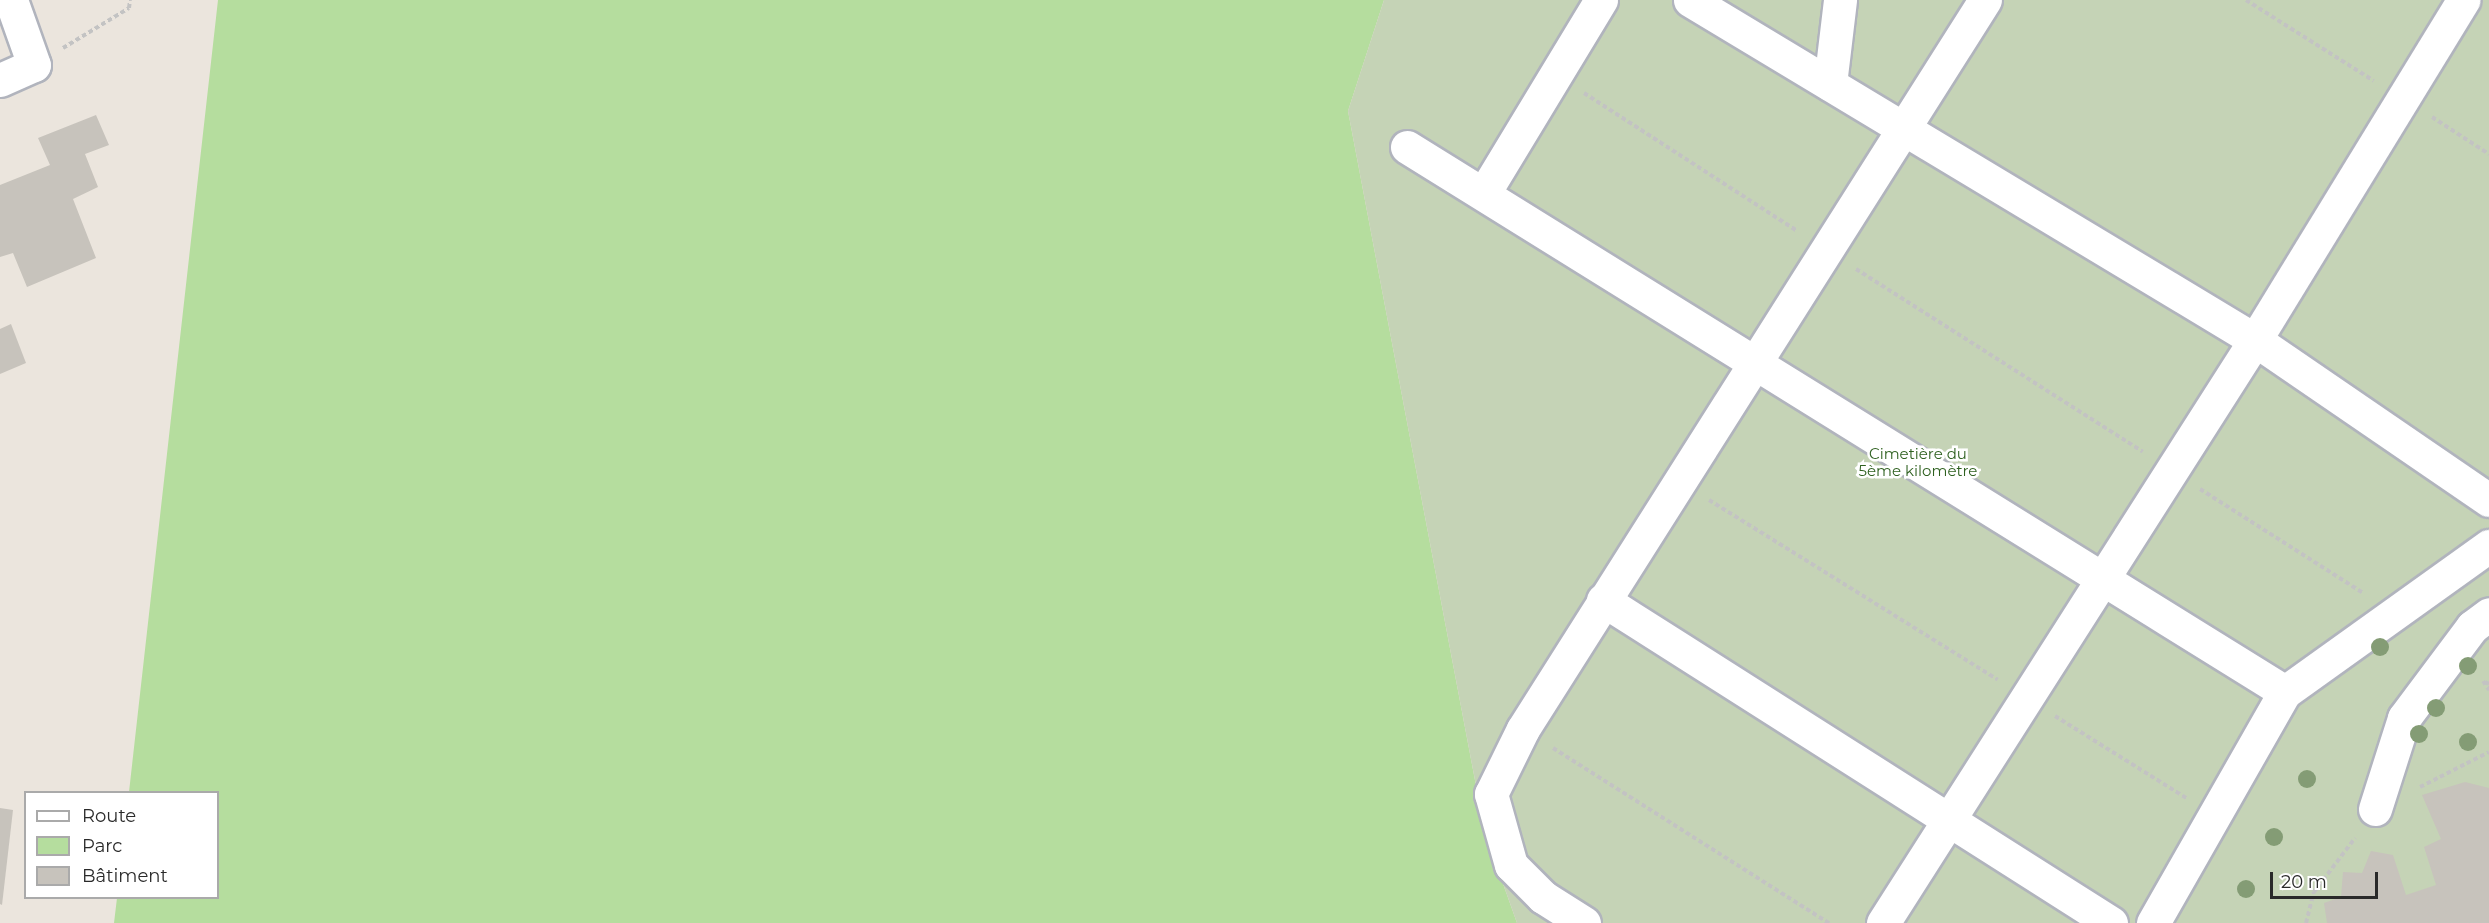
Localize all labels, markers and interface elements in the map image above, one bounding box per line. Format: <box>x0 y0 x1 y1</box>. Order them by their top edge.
park label: Cimetière du 5ème kilomètre <box>1859 444 1977 479</box>
legend <box>24 791 219 899</box>
text: Route <box>82 805 136 827</box>
text: Parc <box>82 835 122 857</box>
scale bar <box>2273 860 2381 898</box>
text: Bâtiment <box>82 865 168 887</box>
text: 20 m <box>2281 871 2327 893</box>

